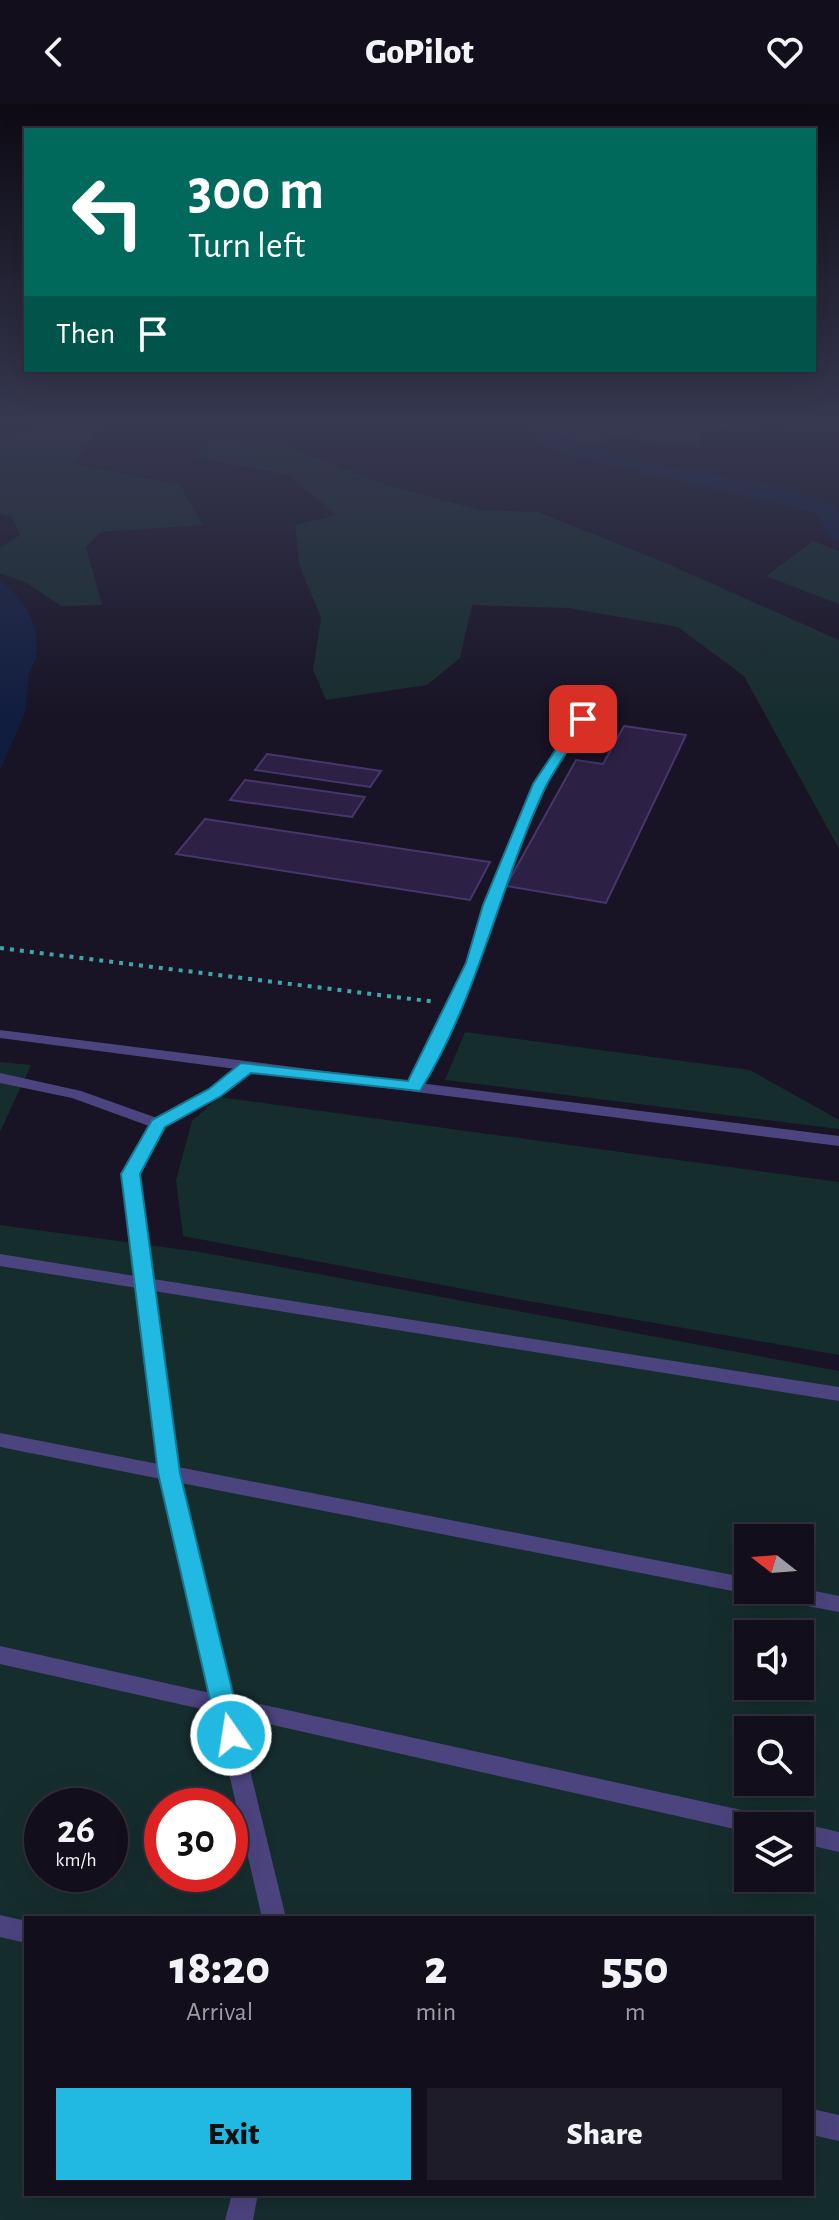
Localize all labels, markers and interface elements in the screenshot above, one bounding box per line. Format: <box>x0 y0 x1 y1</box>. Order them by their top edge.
icon: back <box>32 30 76 74</box>
icon: heart <box>763 30 807 74</box>
text: GoPilot <box>365 34 474 70</box>
icon: left <box>56 160 160 264</box>
text: 300 m <box>188 163 324 219</box>
text: Turn left <box>188 228 305 264</box>
icon: arrive <box>131 312 175 356</box>
text: Then <box>56 319 115 349</box>
pin <box>549 685 617 753</box>
icon: arrive <box>561 697 605 741</box>
north arrow <box>734 1524 814 1604</box>
map controls <box>734 1524 814 1892</box>
button: sound <box>734 1620 814 1700</box>
position arrow <box>189 1693 273 1777</box>
button: search <box>734 1716 814 1796</box>
speed limit sign: 30 <box>144 1788 248 1892</box>
text: 26 <box>57 1810 95 1850</box>
button: layers <box>734 1812 814 1892</box>
text: km/h <box>55 1850 97 1870</box>
text: 18:20 <box>170 1945 270 1993</box>
text: 2 <box>424 1945 447 1993</box>
text: 550 <box>602 1945 669 1993</box>
text: Arrival <box>186 1999 253 2025</box>
text: min <box>416 1999 456 2025</box>
text: m <box>625 1999 645 2025</box>
button: Exit <box>56 2088 411 2180</box>
button: Share <box>427 2088 782 2180</box>

